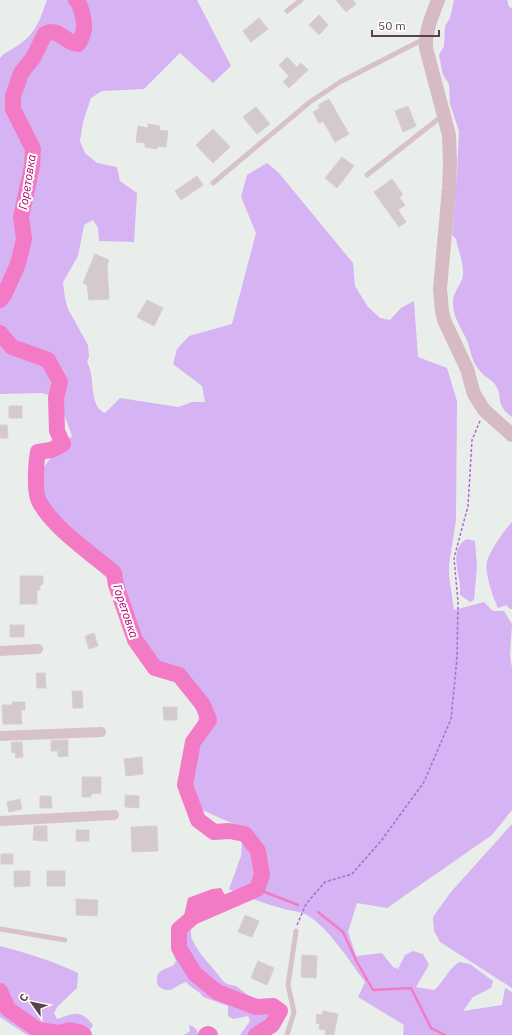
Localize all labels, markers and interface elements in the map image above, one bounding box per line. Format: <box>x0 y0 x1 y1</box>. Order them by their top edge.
scale bar <box>372 12 439 38</box>
text: 50 m <box>378 18 406 33</box>
water label: Горетовка <box>15 153 39 211</box>
water label: Горетовка <box>110 582 142 640</box>
north arrow <box>12 983 52 1023</box>
text: С <box>16 991 31 1004</box>

